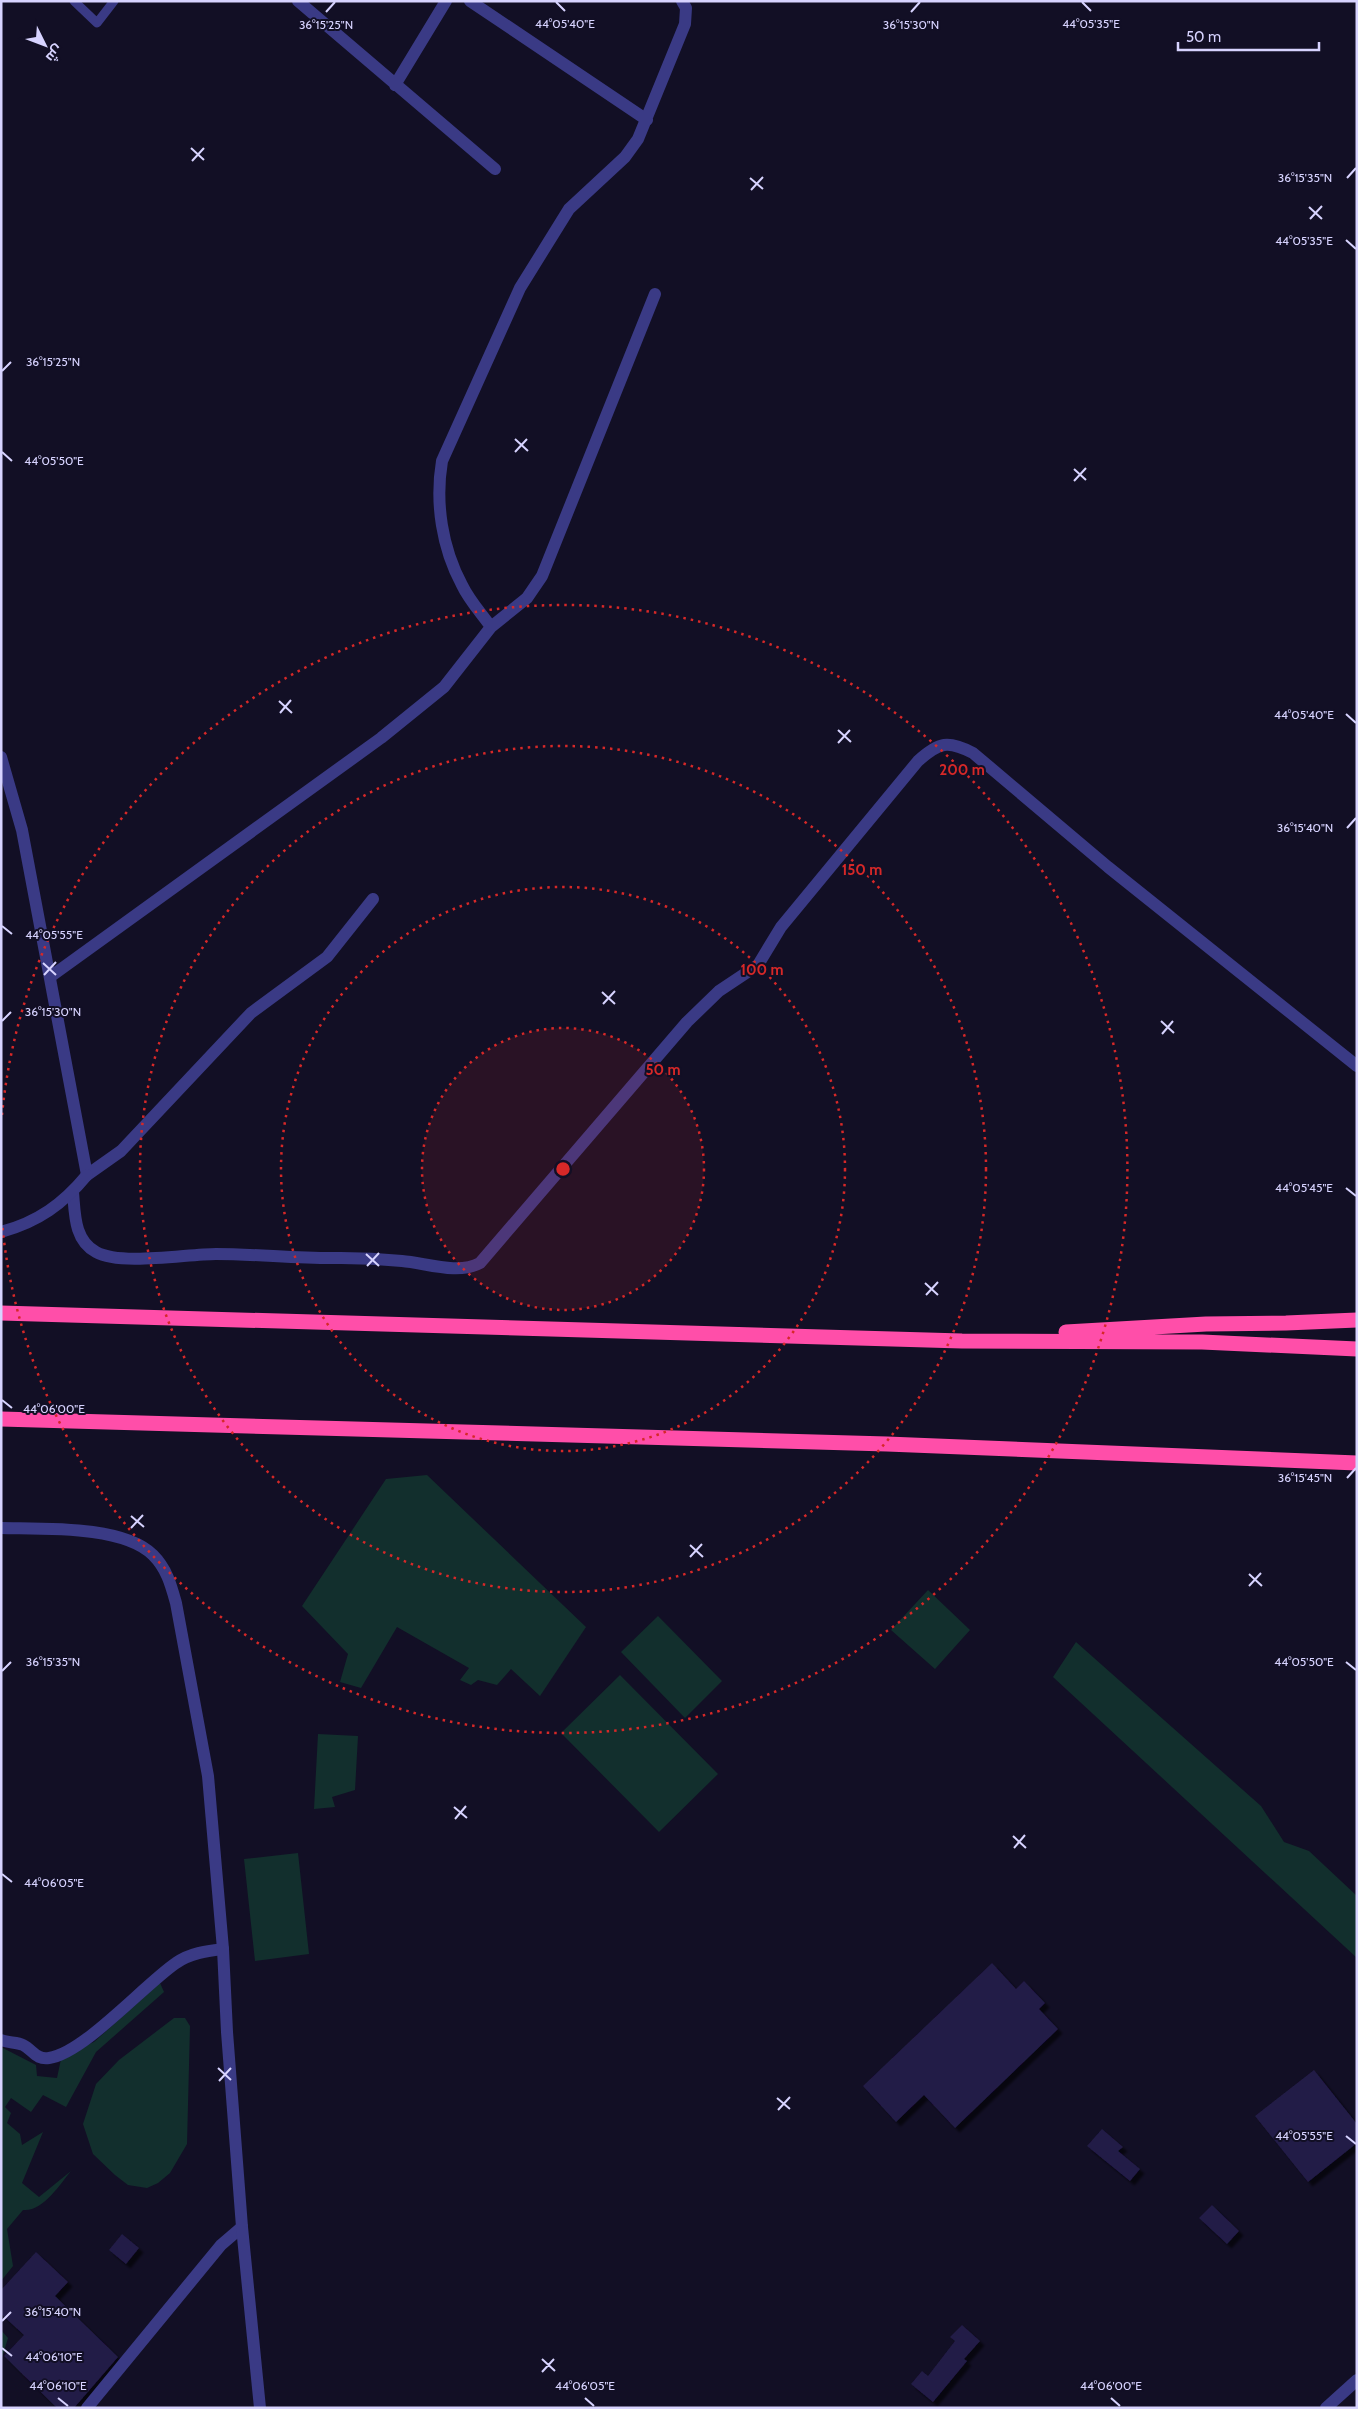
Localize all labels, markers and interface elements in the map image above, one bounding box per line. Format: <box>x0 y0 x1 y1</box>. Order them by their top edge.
text: 44°05'40"E <box>535 16 595 31</box>
text: 44°05'35"E <box>1062 16 1120 31</box>
text: 36°15'25"N <box>299 17 353 32</box>
text: 36°15'30"N <box>883 17 939 32</box>
north arrow <box>20 20 70 70</box>
scale bar <box>1178 20 1319 52</box>
text: 50 m <box>1186 28 1221 46</box>
text: ش <box>42 41 67 66</box>
text: 36°15'35"N <box>1278 170 1332 185</box>
text: 44°05'35"E <box>1275 233 1333 248</box>
text: 36°15'25"N <box>26 354 80 369</box>
text: 44°05'50"E <box>24 453 84 468</box>
text: 44°05'40"E <box>1274 707 1334 722</box>
text: 200 m <box>939 761 985 779</box>
text: 36°15'40"N <box>1277 820 1333 835</box>
text: 150 m <box>842 861 882 879</box>
text: 44°05'55"E <box>25 927 83 942</box>
text: 100 m <box>740 961 784 979</box>
text: 36°15'30"N <box>25 1004 81 1019</box>
text: 50 m <box>645 1061 681 1079</box>
centre of rings <box>554 1160 572 1178</box>
text: 44°05'45"E <box>1275 1180 1333 1195</box>
text: 44°06'00"E <box>23 1401 85 1416</box>
text: 36°15'45"N <box>1278 1470 1332 1485</box>
text: 36°15'35"N <box>26 1654 80 1669</box>
text: 44°05'50"E <box>1274 1654 1334 1669</box>
text: 44°06'05"E <box>24 1875 84 1890</box>
text: 44°05'55"E <box>1275 2128 1333 2143</box>
text: 36°15'40"N <box>25 2304 81 2319</box>
text: 44°06'10"E <box>25 2349 83 2364</box>
text: 44°06'10"E <box>29 2378 87 2393</box>
text: 44°06'05"E <box>555 2378 615 2393</box>
text: 44°06'00"E <box>1080 2378 1142 2393</box>

